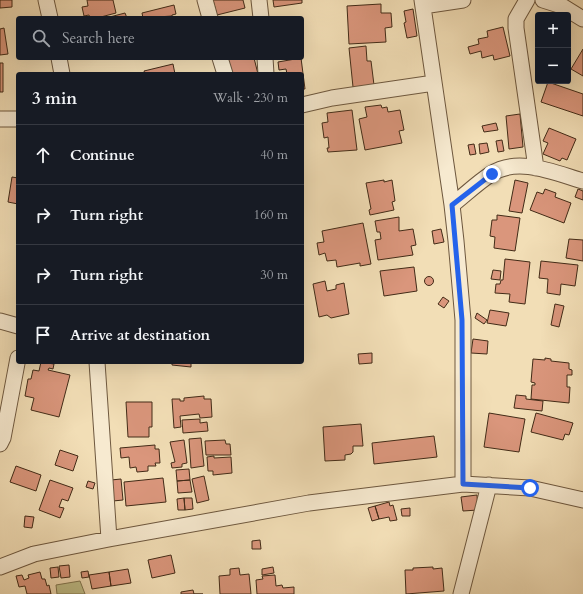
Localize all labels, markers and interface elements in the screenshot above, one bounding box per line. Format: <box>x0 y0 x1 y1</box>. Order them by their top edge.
map controls <box>535 12 571 84</box>
button: + <box>535 12 571 48</box>
search box <box>16 16 304 60</box>
icon: search <box>30 27 52 49</box>
text: Search here <box>62 28 135 48</box>
button: − <box>535 48 571 84</box>
text: 3 min <box>32 87 77 110</box>
text: Walk · 230 m <box>213 89 288 107</box>
icon: ahead <box>32 144 54 166</box>
text: Continue <box>70 145 135 165</box>
text: 40 m <box>260 146 288 164</box>
route end <box>483 165 501 183</box>
icon: right <box>32 204 54 226</box>
text: Turn right <box>70 205 143 225</box>
text: 160 m <box>254 206 288 224</box>
icon: right <box>32 264 54 286</box>
text: Turn right <box>70 265 143 285</box>
text: 30 m <box>260 266 288 284</box>
icon: arrive <box>32 324 54 346</box>
text: Arrive at destination <box>70 325 210 345</box>
route start <box>521 479 539 497</box>

